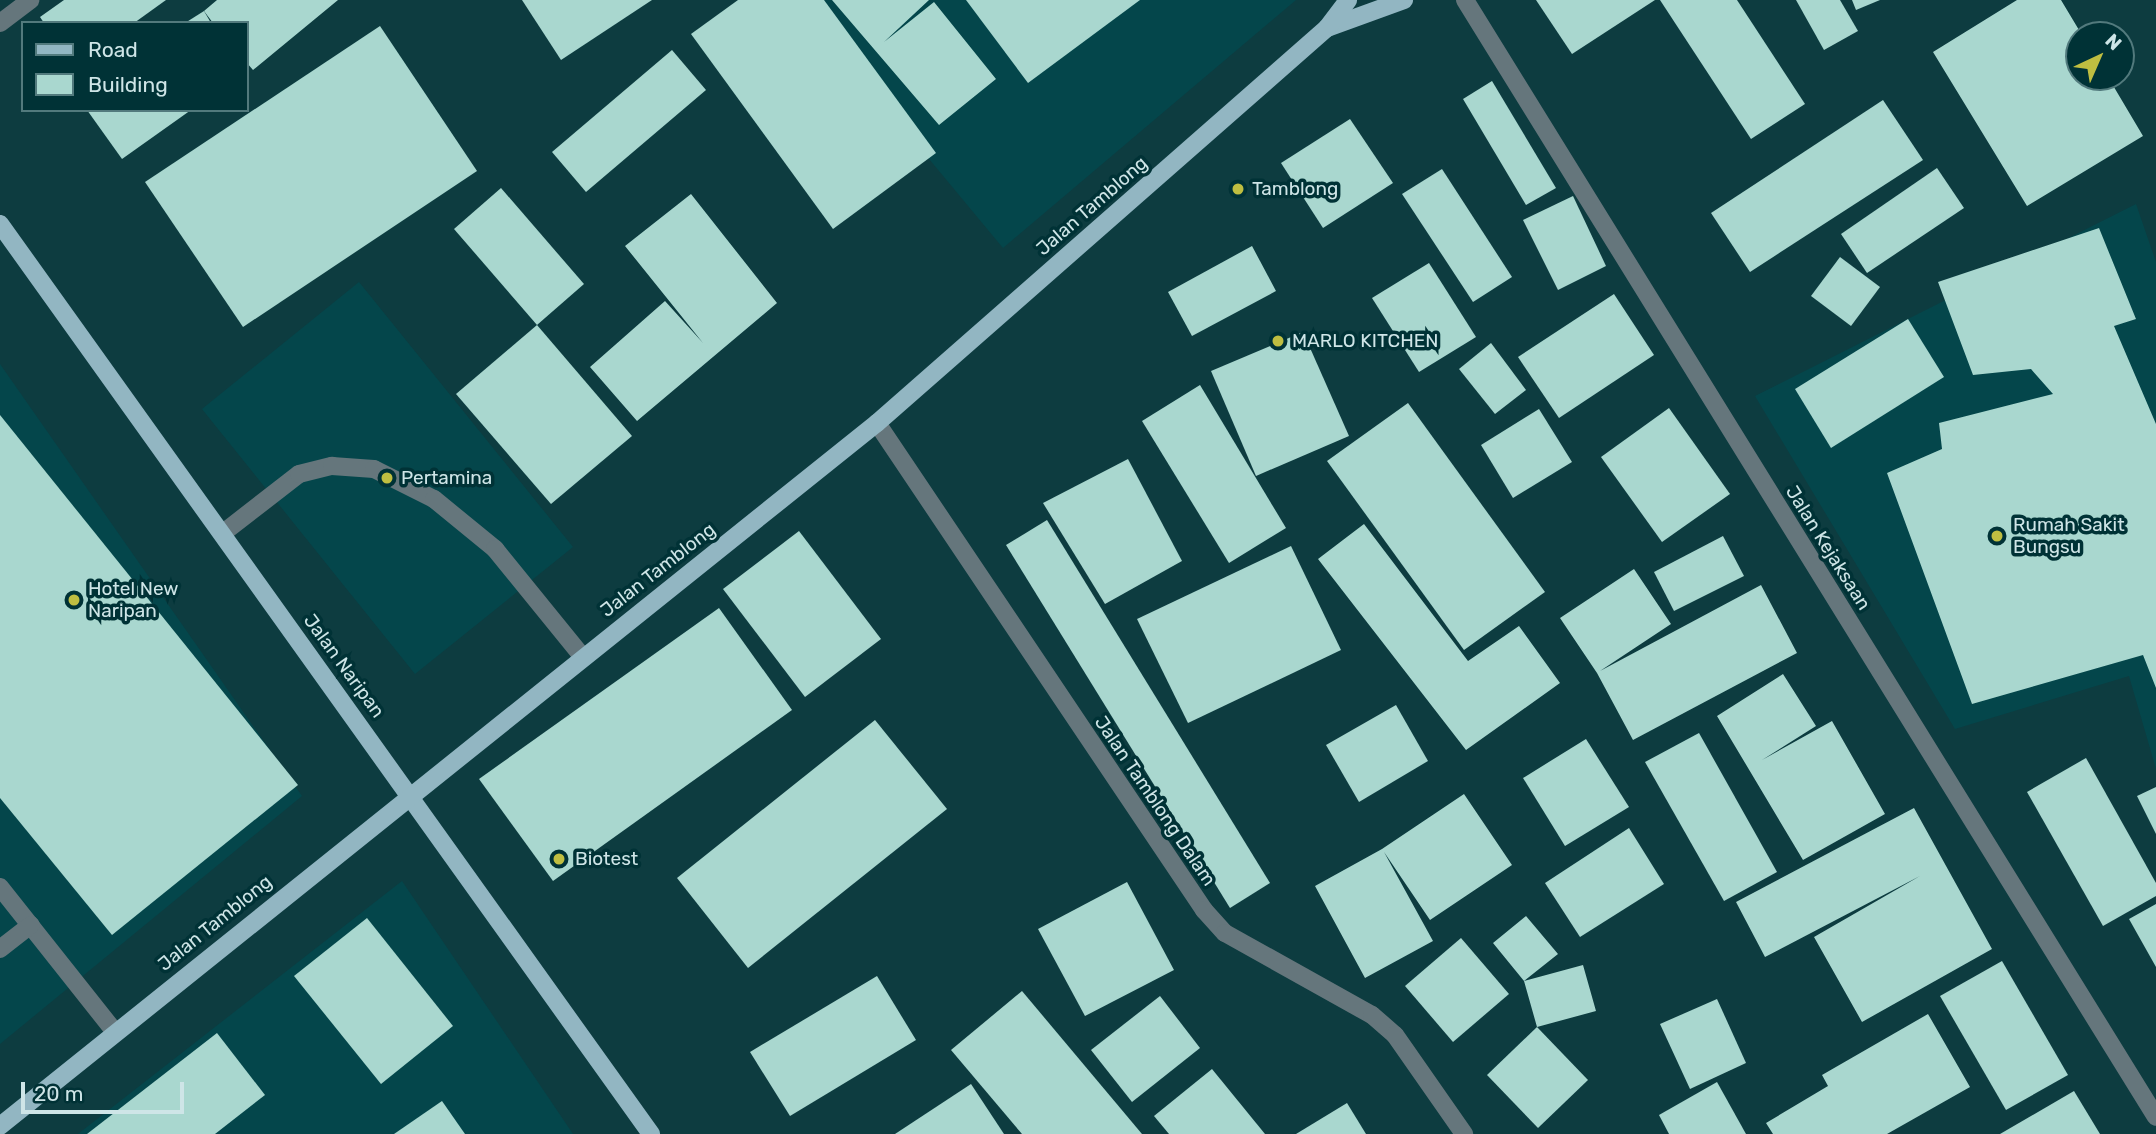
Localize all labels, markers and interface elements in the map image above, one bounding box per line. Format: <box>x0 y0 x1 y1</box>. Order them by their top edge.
legend <box>21 21 248 112</box>
north arrow <box>2065 21 2135 91</box>
text: N <box>2101 29 2126 55</box>
text: Road <box>88 37 138 62</box>
text: Building <box>88 72 168 97</box>
street label: Jalan Tamblong <box>1032 151 1152 261</box>
place label: Tamblong <box>1252 178 1338 200</box>
marker: Tamblong <box>1230 181 1246 197</box>
place label: MARLO KITCHEN <box>1292 330 1439 352</box>
marker: MARLO KITCHEN <box>1270 333 1286 349</box>
place label: Pertamina <box>401 467 492 489</box>
marker: Pertamina <box>379 470 395 486</box>
street label: Jalan Kejaksaan <box>1781 482 1875 614</box>
place label: Rumah Sakit Bungsu <box>2013 514 2125 558</box>
street label: Jalan Tamblong <box>596 518 720 622</box>
marker: Rumah Sakit Bungsu <box>1987 526 2007 546</box>
place label: Hotel New Naripan <box>88 578 179 622</box>
marker: Hotel New Naripan <box>66 592 82 608</box>
street label: Jalan Naripan <box>299 610 389 722</box>
street label: Jalan Tamblong Dalam <box>1090 712 1220 890</box>
place label: Biotest <box>575 848 638 870</box>
marker: Biotest <box>549 849 569 869</box>
street label: Jalan Tamblong <box>153 870 277 976</box>
scale bar <box>24 1068 187 1112</box>
text: 20 m <box>34 1081 83 1106</box>

